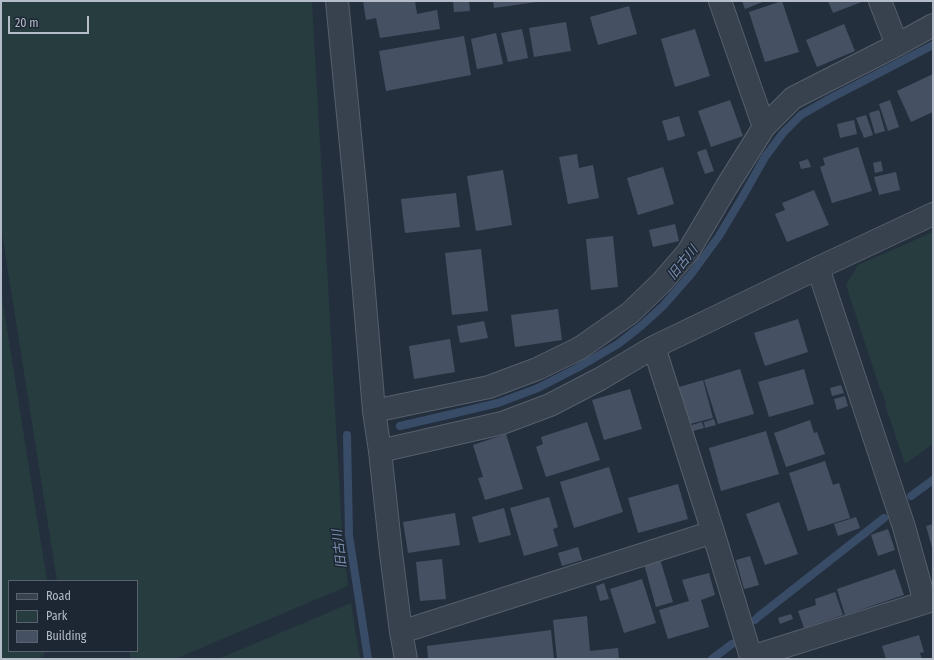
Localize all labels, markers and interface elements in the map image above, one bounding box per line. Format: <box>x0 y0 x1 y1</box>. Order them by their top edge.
scale bar <box>10 8 91 34</box>
text: 20 m <box>15 16 39 30</box>
water label: 旧古川 <box>665 243 701 283</box>
water label: 旧古川 <box>330 529 350 569</box>
legend <box>8 580 138 652</box>
text: Road <box>46 589 71 603</box>
text: Park <box>46 609 67 623</box>
text: Building <box>46 629 86 643</box>

